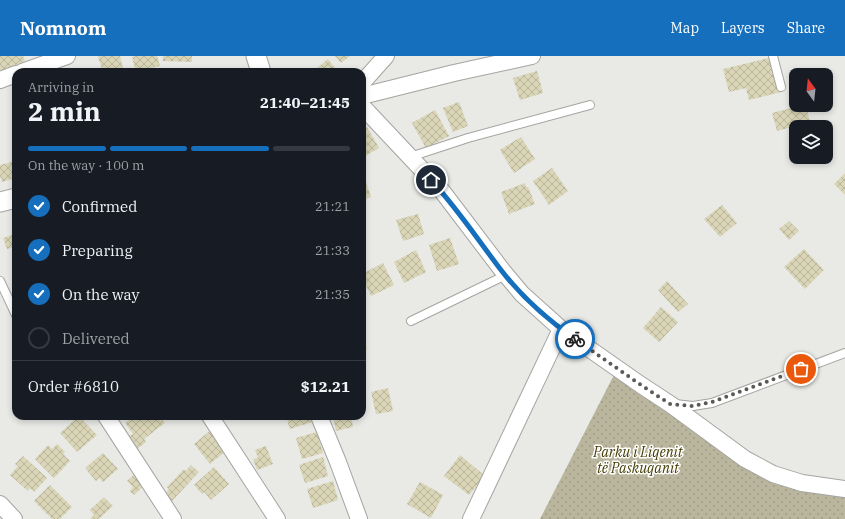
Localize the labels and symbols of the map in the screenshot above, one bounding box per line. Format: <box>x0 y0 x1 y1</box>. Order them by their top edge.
north arrow <box>789 68 833 112</box>
pin <box>414 163 448 197</box>
courier <box>555 319 595 359</box>
pin <box>784 352 818 386</box>
park label: Parku i Liqenit të Paskuqanit <box>592 443 684 477</box>

